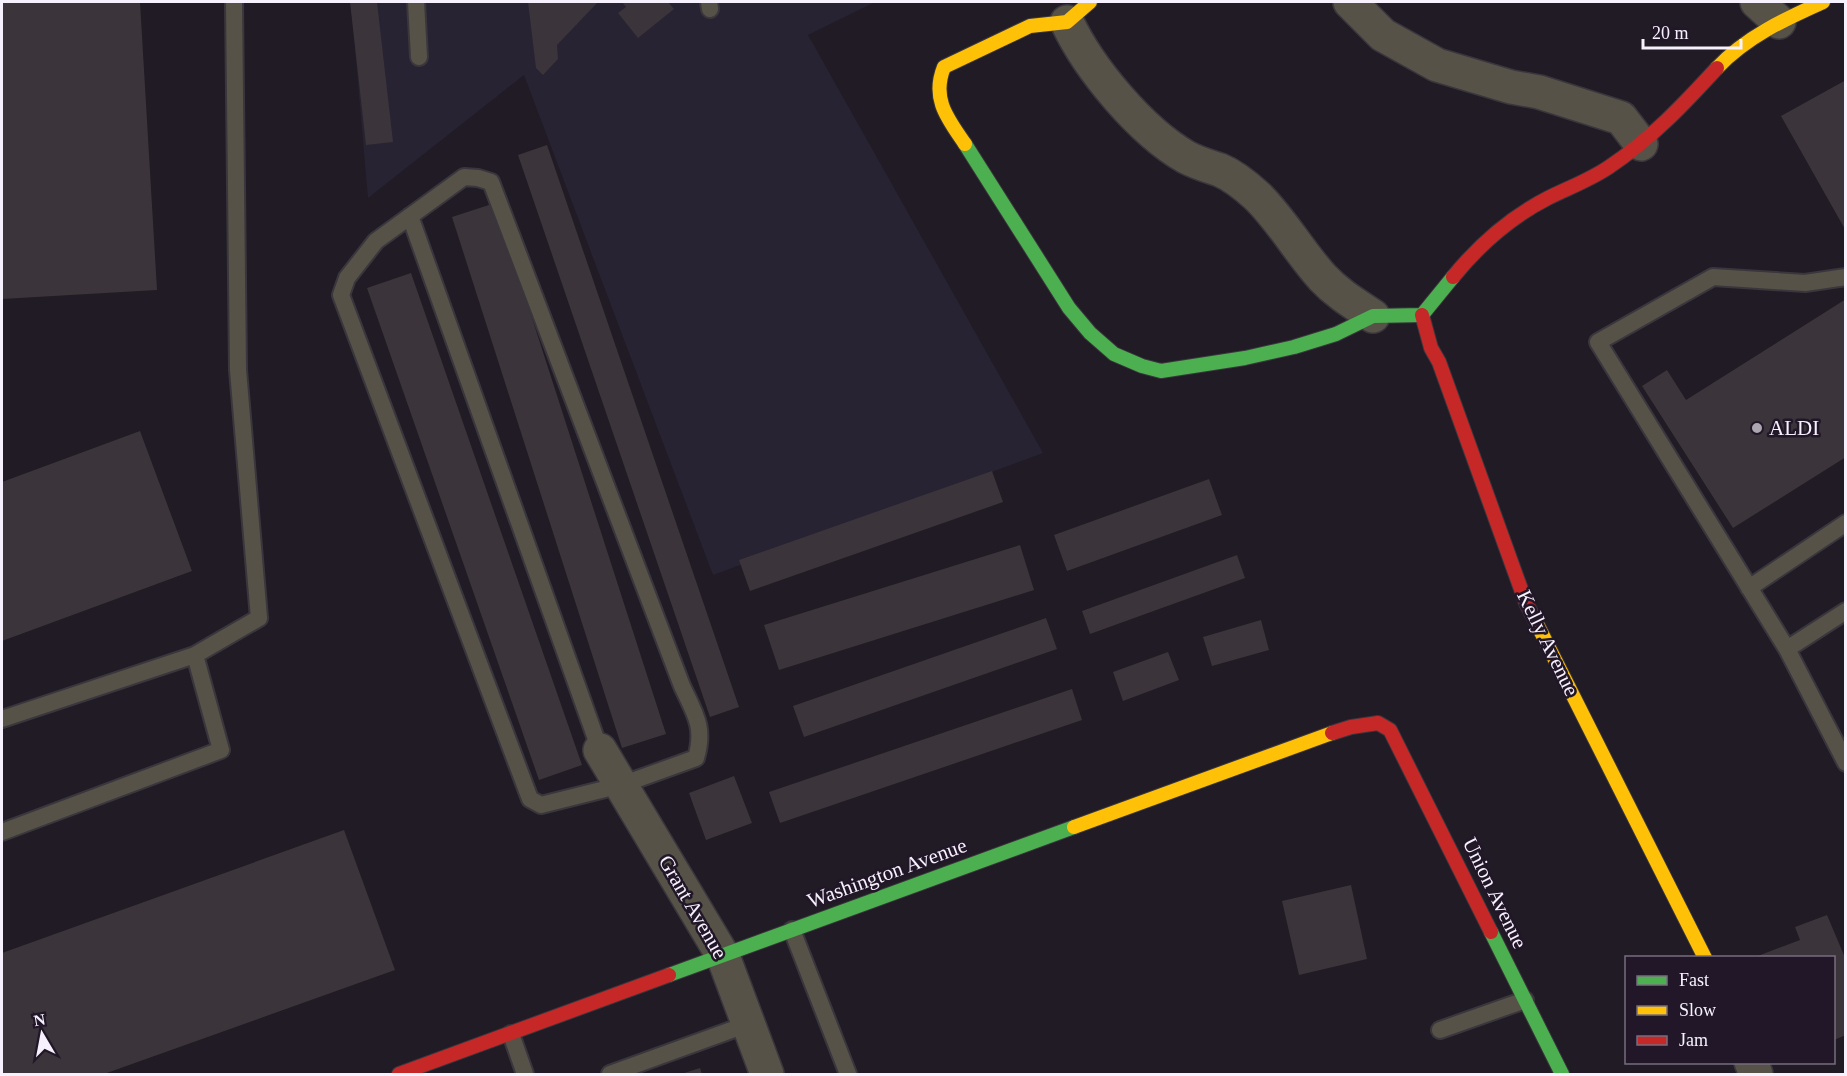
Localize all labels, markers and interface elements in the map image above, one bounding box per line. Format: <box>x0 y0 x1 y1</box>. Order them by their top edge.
scale bar <box>1643 12 1740 50</box>
text: 20 m <box>1652 23 1689 43</box>
place label: ALDI <box>1769 416 1819 440</box>
marker: ALDI <box>1750 421 1764 435</box>
street label: Kelly Avenue <box>1512 586 1584 700</box>
street label: Washington Avenue <box>804 833 970 913</box>
street label: Union Avenue <box>1458 834 1532 952</box>
street label: Grant Avenue <box>654 851 732 963</box>
legend <box>1625 956 1835 1064</box>
text: Fast <box>1679 970 1709 990</box>
text: Slow <box>1679 1000 1716 1020</box>
north arrow <box>12 1004 72 1064</box>
text: N <box>32 1010 47 1029</box>
text: Jam <box>1679 1030 1708 1050</box>

